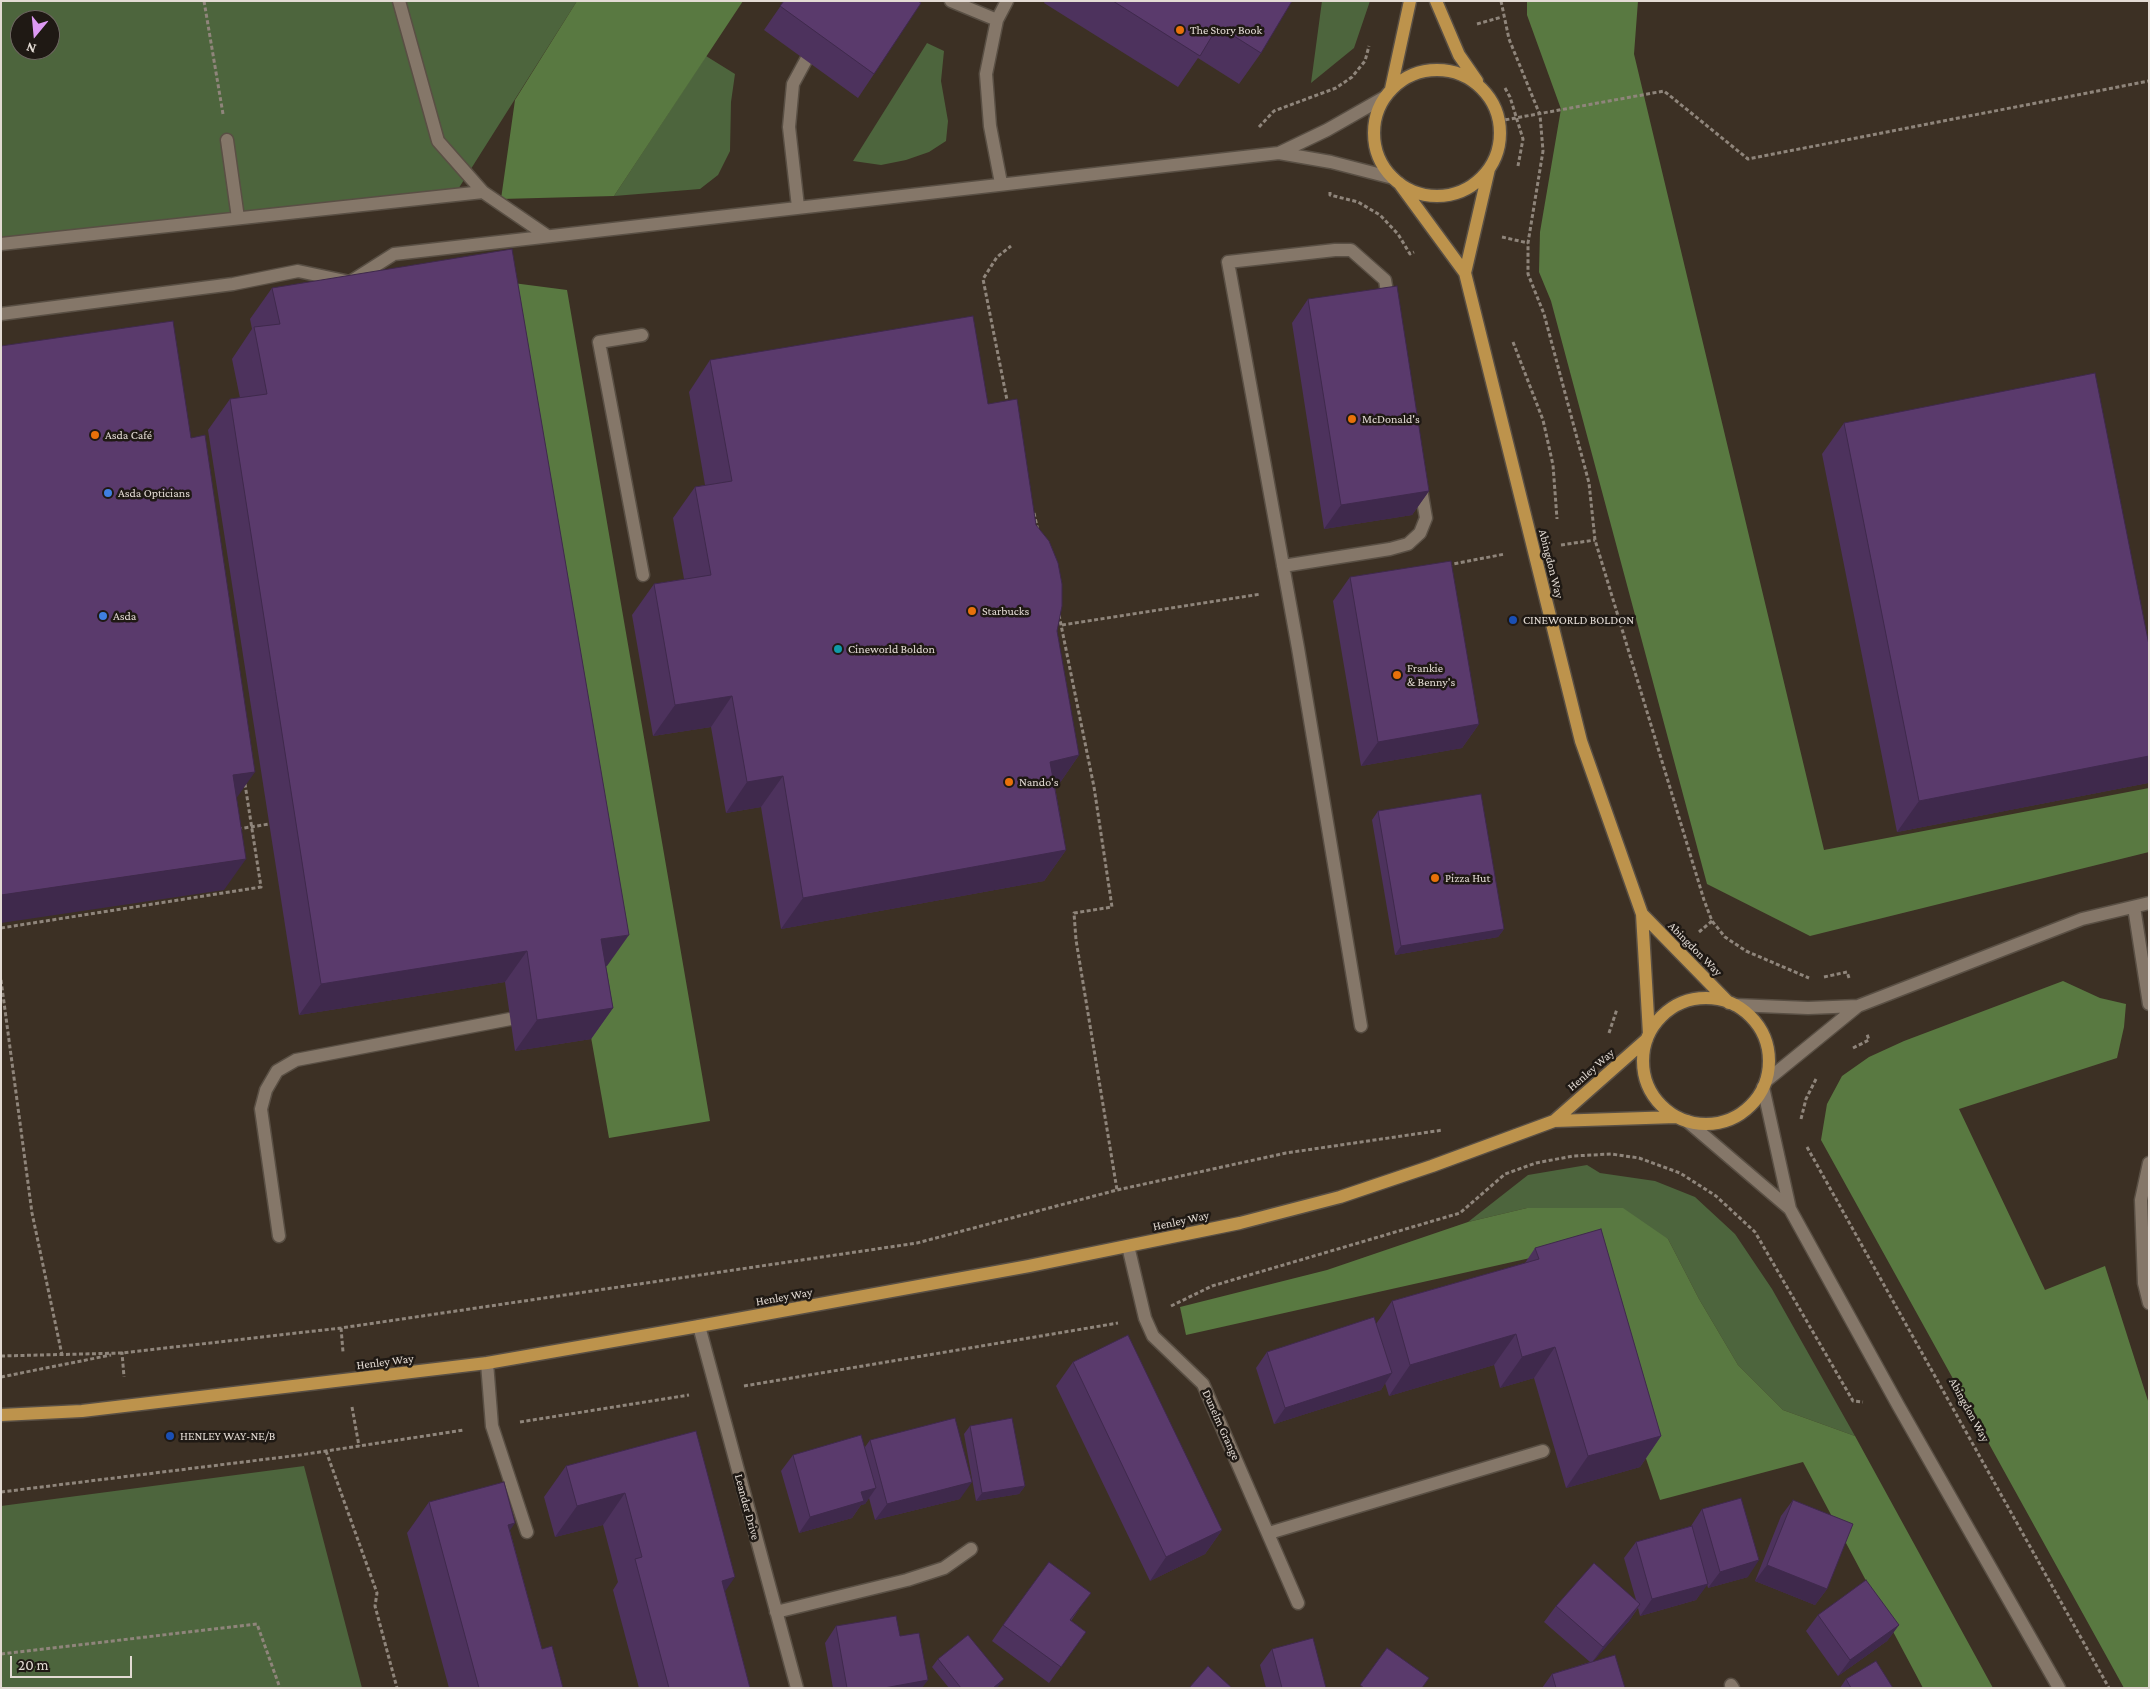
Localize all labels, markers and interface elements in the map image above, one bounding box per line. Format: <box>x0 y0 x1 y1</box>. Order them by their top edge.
north arrow <box>10 10 60 60</box>
place label: The Story Book <box>1190 23 1262 37</box>
marker: The Story Book <box>1174 24 1186 36</box>
text: N <box>24 39 38 57</box>
place label: McDonald's <box>1362 412 1420 426</box>
marker: McDonald's <box>1346 413 1358 425</box>
place label: Asda Café <box>105 428 152 442</box>
marker: Asda Café <box>89 429 101 441</box>
place label: Asda Opticians <box>118 486 190 500</box>
marker: Asda Opticians <box>102 487 114 499</box>
street label: Abingdon Way <box>1535 528 1567 600</box>
place label: Starbucks <box>982 604 1029 618</box>
marker: Starbucks <box>966 605 978 617</box>
place label: Asda <box>113 609 136 623</box>
marker: Asda <box>97 610 109 622</box>
place label: CINEWORLD BOLDON <box>1523 613 1634 627</box>
marker: CINEWORLD BOLDON <box>1507 614 1519 626</box>
place label: Cineworld Boldon <box>848 642 935 656</box>
marker: Cineworld Boldon <box>832 643 844 655</box>
place label: Frankie & Benny's <box>1407 661 1455 689</box>
marker: Frankie & Benny's <box>1391 669 1403 681</box>
place label: Nando's <box>1019 775 1059 789</box>
marker: Nando's <box>1003 776 1015 788</box>
place label: Pizza Hut <box>1445 871 1490 885</box>
marker: Pizza Hut <box>1429 872 1441 884</box>
street label: Abingdon Way <box>1665 919 1725 979</box>
street label: Henley Way <box>1565 1046 1617 1094</box>
street label: Henley Way <box>1151 1208 1211 1234</box>
street label: Henley Way <box>755 1285 813 1309</box>
street label: Henley Way <box>356 1351 414 1373</box>
street label: Abingdon Way <box>1946 1376 1992 1444</box>
street label: Dunelm Grange <box>1199 1387 1243 1463</box>
place label: HENLEY WAY-NE/B <box>180 1429 275 1443</box>
marker: HENLEY WAY-NE/B <box>164 1430 176 1442</box>
street label: Leander Drive <box>731 1473 763 1541</box>
scale bar <box>12 1646 135 1678</box>
text: 20 m <box>18 1657 49 1673</box>

